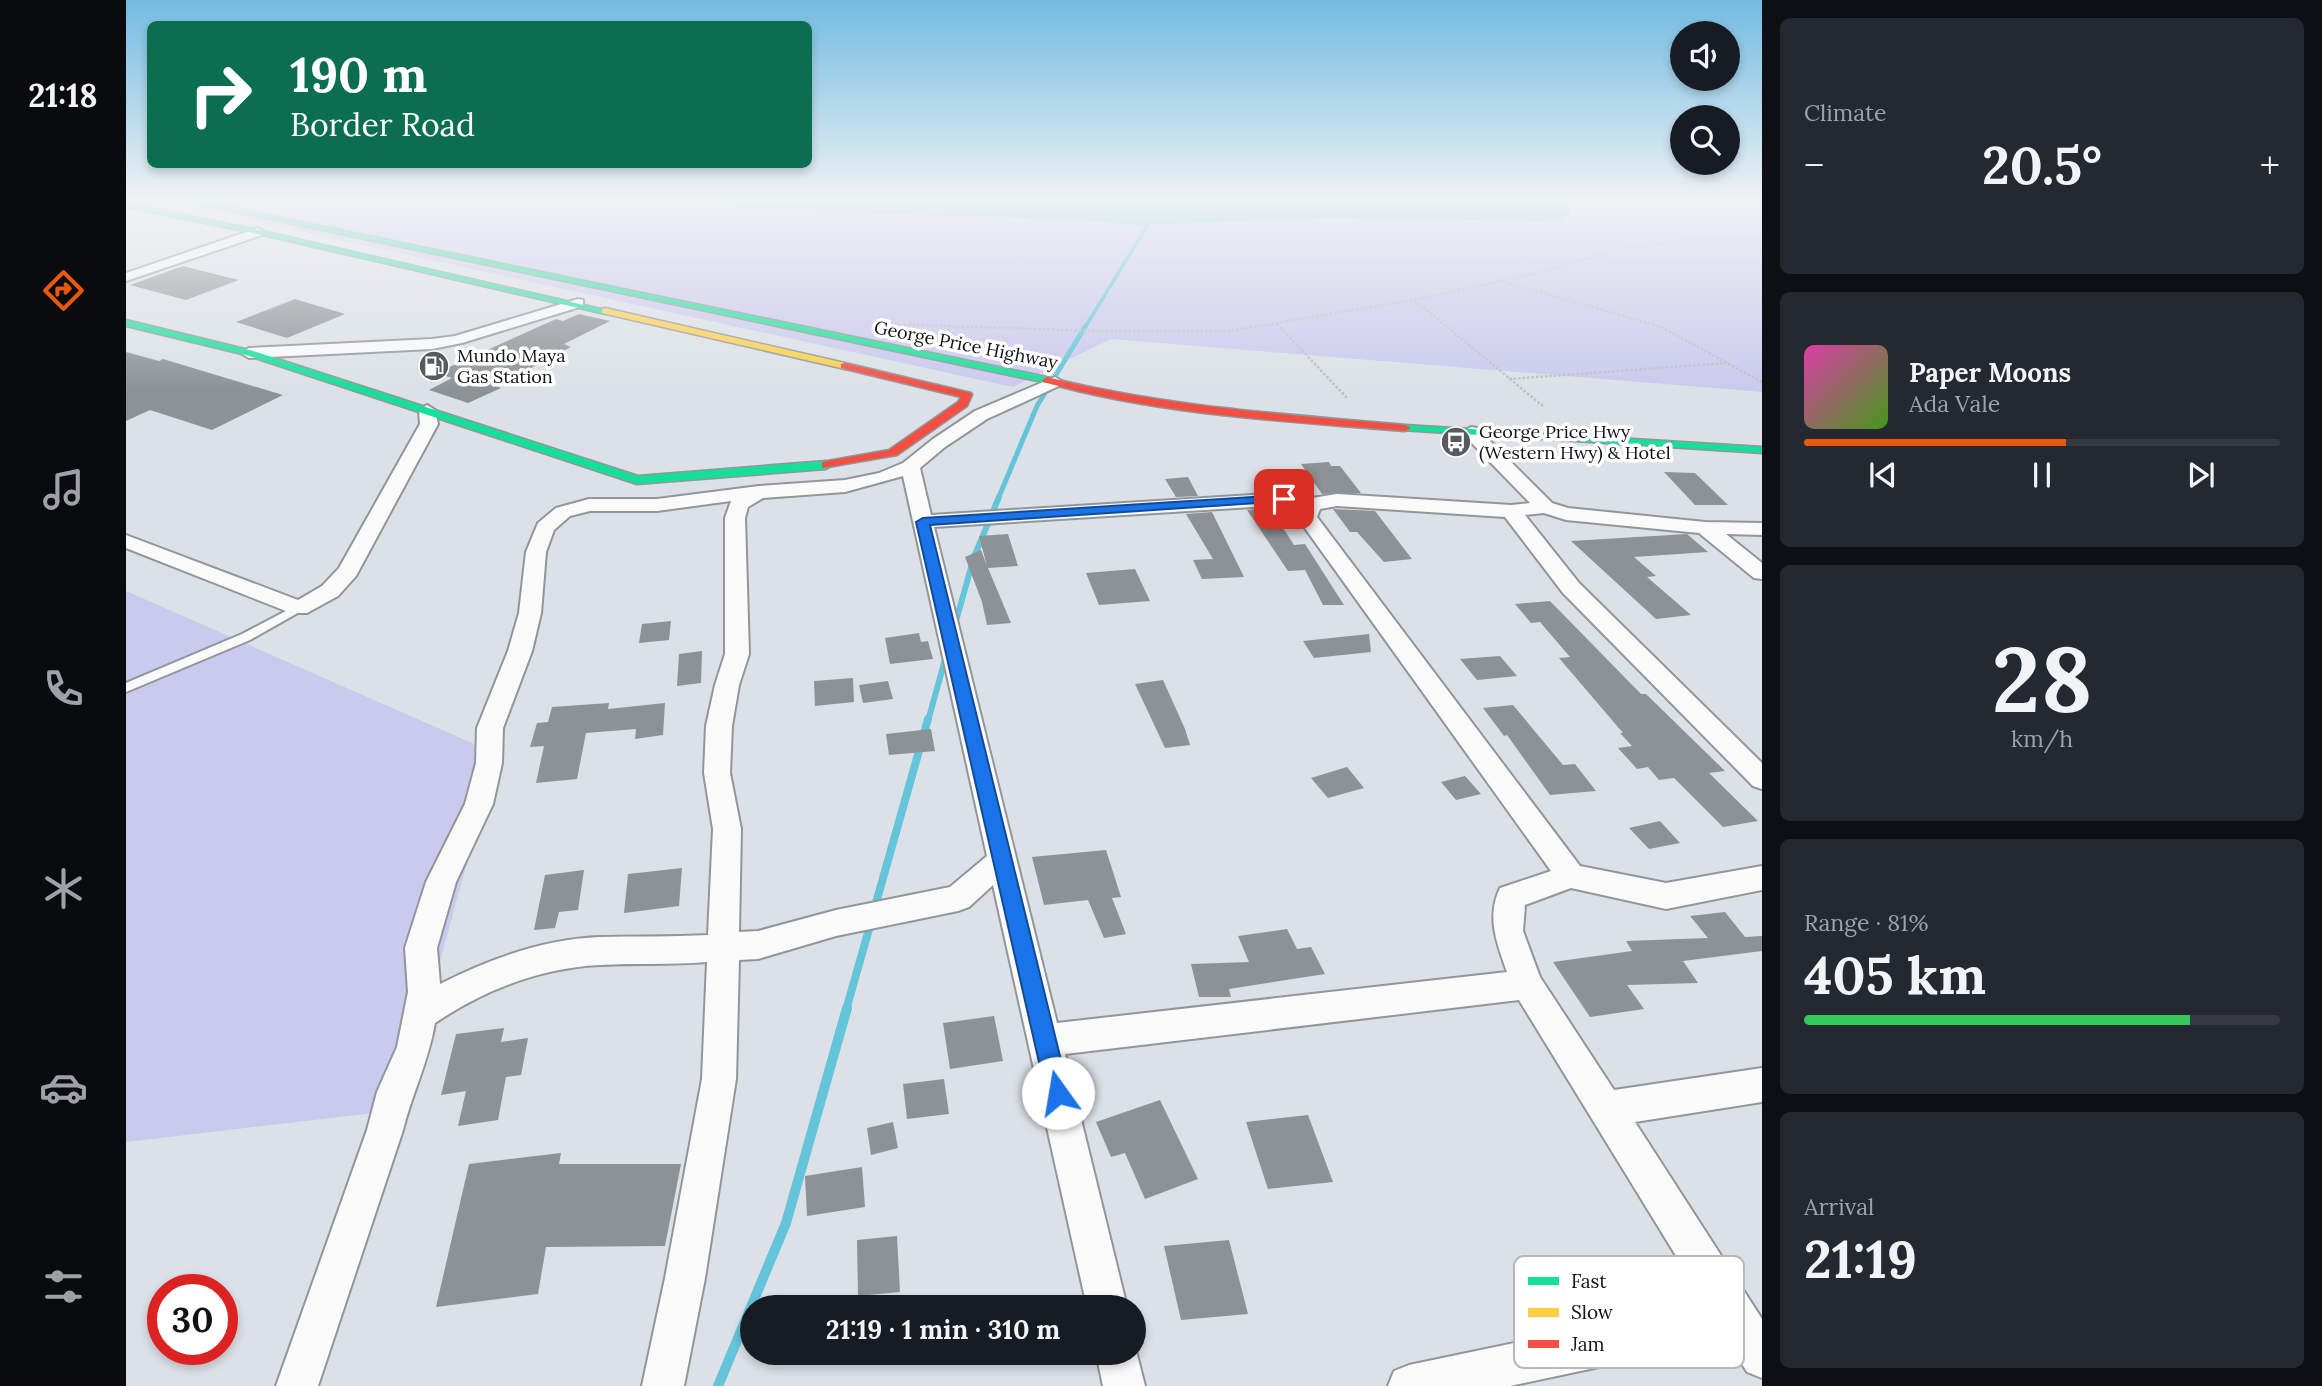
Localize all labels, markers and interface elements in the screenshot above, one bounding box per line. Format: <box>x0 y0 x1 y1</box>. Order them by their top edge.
map controls <box>1670 21 1740 175</box>
button: sound <box>1670 21 1740 91</box>
text: 190 m <box>290 43 427 105</box>
icon: right <box>175 49 266 140</box>
text: 21:18 <box>28 75 98 116</box>
text: Climate <box>1804 98 1886 127</box>
text: Border Road <box>290 104 475 145</box>
button: search <box>1670 105 1740 175</box>
text: 20.5° <box>1982 132 2102 198</box>
text: − <box>1804 141 1824 189</box>
text: + <box>2260 141 2280 189</box>
icon: directions <box>39 266 88 315</box>
street label: George Price Highway <box>872 315 1060 374</box>
place label: Mundo Maya Gas Station <box>457 344 566 388</box>
fuel station icon: Mundo Maya Gas Station <box>417 349 451 383</box>
text: Paper Moons <box>1909 356 2071 389</box>
text: Ada Vale <box>1909 389 2000 418</box>
place label: George Price Hwy (Western Hwy) & Hotel <box>1479 420 1671 464</box>
bus stop icon: George Price Hwy (Western Hwy) & Hotel <box>1439 425 1473 459</box>
icon: previous <box>1864 456 1902 494</box>
icon: pause <box>2023 456 2061 494</box>
icon: next <box>2182 456 2220 494</box>
icon: music <box>39 465 88 514</box>
pin <box>1254 469 1314 529</box>
icon: arrive <box>1265 480 1303 518</box>
text: 28 <box>1992 620 2092 737</box>
icon: phone <box>39 664 88 713</box>
text: km/h <box>2011 724 2073 753</box>
icon: climate <box>39 864 88 913</box>
text: Range · 81% <box>1804 908 1929 937</box>
text: 405 km <box>1804 942 1986 1008</box>
position arrow <box>1021 1056 1095 1130</box>
icon: car <box>39 1063 88 1112</box>
text: Arrival <box>1804 1192 1874 1221</box>
text: 21:19 <box>1804 1226 1917 1292</box>
legend <box>1514 1256 1744 1368</box>
icon: filters <box>39 1262 88 1311</box>
text: Fast <box>1571 1269 1607 1293</box>
speed limit sign: 30 <box>147 1274 238 1365</box>
text: Slow <box>1571 1300 1614 1324</box>
text: 21:19 · 1 min · 310 m <box>826 1313 1060 1346</box>
text: Jam <box>1570 1332 1605 1356</box>

